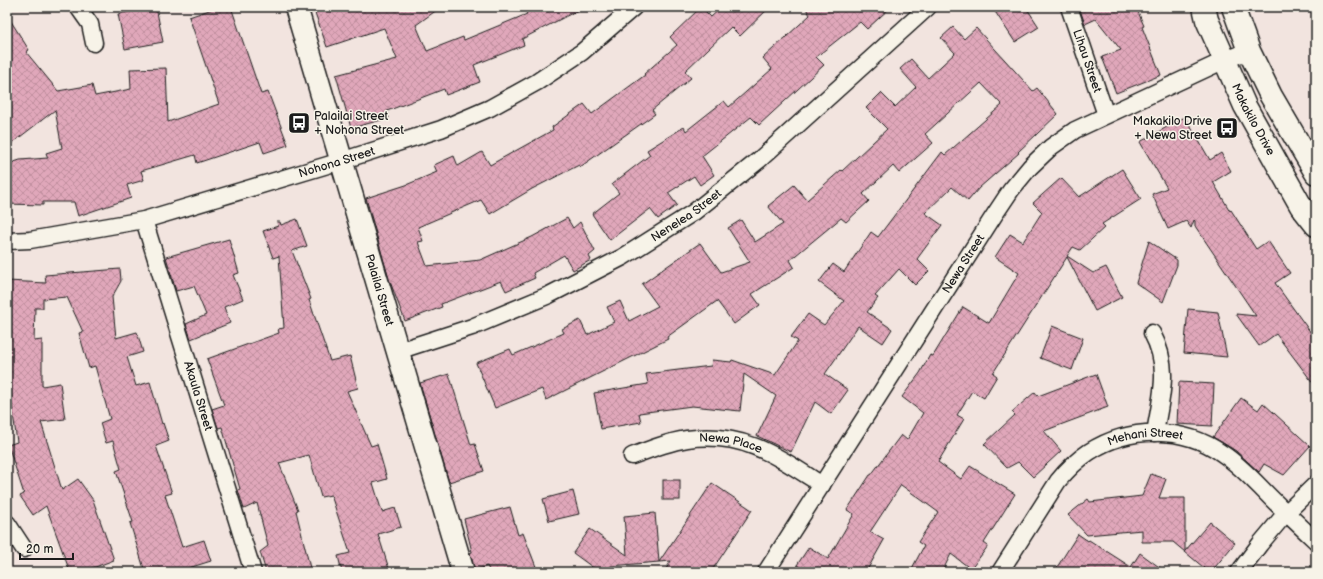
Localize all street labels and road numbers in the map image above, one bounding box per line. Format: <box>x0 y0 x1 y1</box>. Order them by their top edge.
street label: Lihau Street <box>1070 27 1105 95</box>
street label: Makakilo Drive <box>1228 81 1279 158</box>
street label: Nohona Street <box>297 143 377 181</box>
street label: Nenelea Street <box>648 185 725 245</box>
street label: Newa Street <box>939 231 988 296</box>
street label: Palailai Street <box>362 252 397 328</box>
street label: Akaula Street <box>181 359 216 433</box>
street label: Mehani Street <box>1105 425 1185 449</box>
street label: Newa Place <box>699 430 765 456</box>

